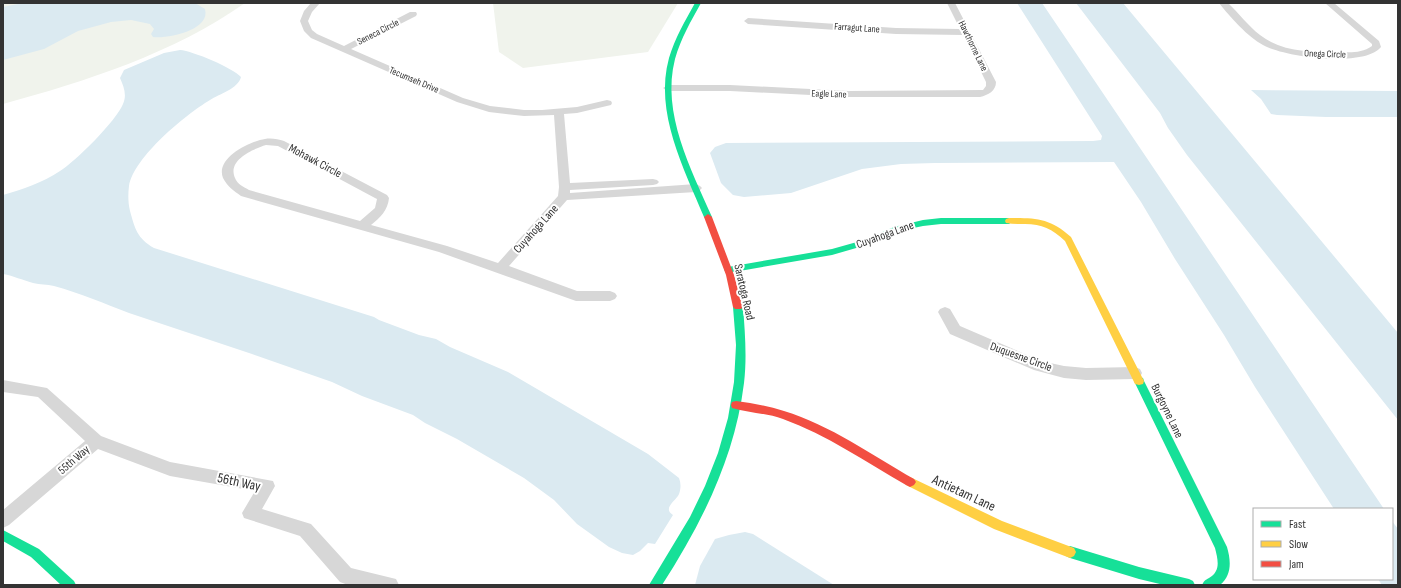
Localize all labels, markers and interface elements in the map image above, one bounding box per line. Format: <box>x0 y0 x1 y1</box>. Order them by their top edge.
street label: Seneca Circle <box>355 16 401 48</box>
street label: Hawthorne Lane <box>956 19 990 73</box>
street label: Farragut Lane <box>834 20 880 36</box>
street label: Onega Circle <box>1304 47 1346 61</box>
street label: Tecumseh Drive <box>387 64 441 96</box>
street label: Eagle Lane <box>811 87 847 101</box>
street label: Mohawk Circle <box>286 141 344 181</box>
street label: Cuyahoga Lane <box>510 202 562 256</box>
street label: Cuyahoga Lane <box>854 218 916 252</box>
street label: Saratoga Road <box>730 262 758 322</box>
street label: Duquesne Circle <box>988 339 1054 375</box>
street label: Burgoyne Lane <box>1147 381 1187 441</box>
street label: 55th Way <box>55 442 93 478</box>
street label: 56th Way <box>216 469 263 495</box>
street label: Antietam Lane <box>929 471 998 515</box>
legend <box>1253 508 1393 580</box>
text: Fast <box>1289 517 1306 532</box>
text: Slow <box>1289 537 1308 552</box>
text: Jam <box>1288 557 1304 572</box>

